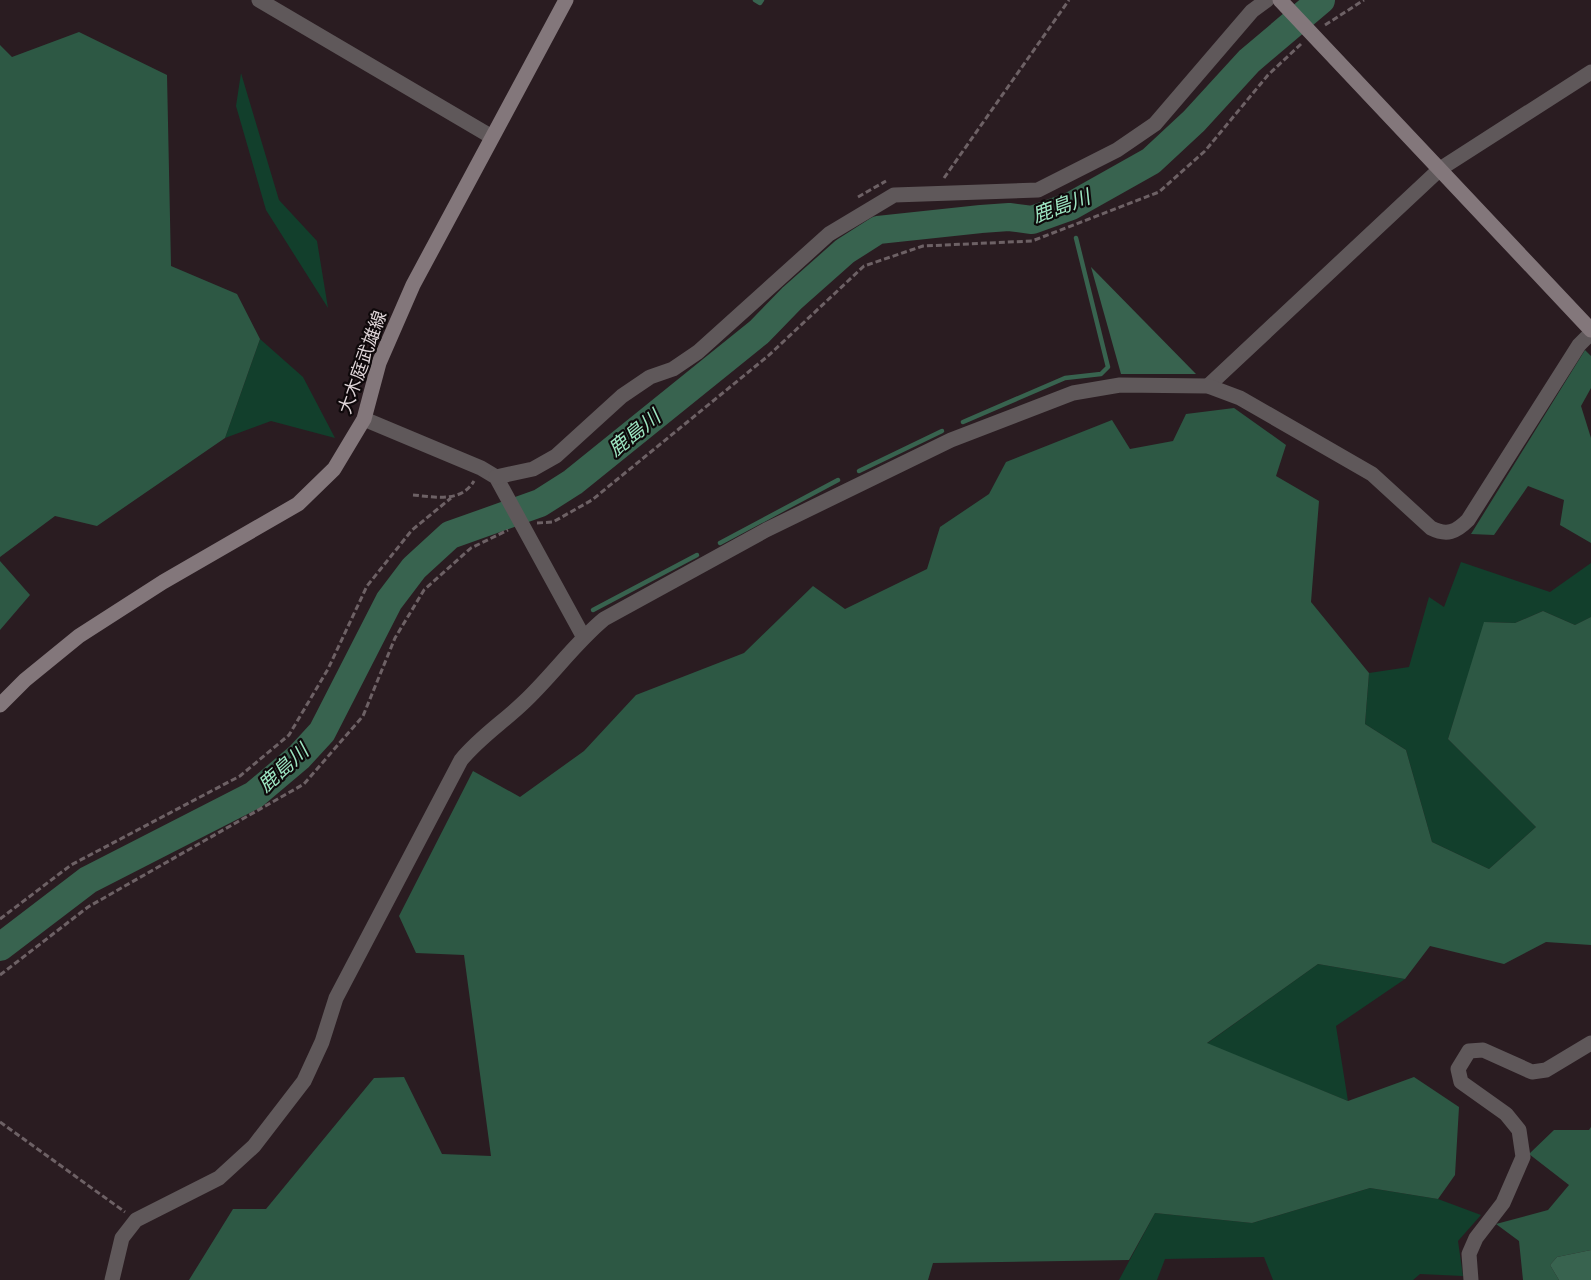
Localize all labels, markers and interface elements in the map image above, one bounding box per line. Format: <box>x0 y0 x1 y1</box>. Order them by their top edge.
water label: 鹿島川 <box>1029 184 1095 228</box>
street label: 大木庭武雄線 <box>334 308 390 416</box>
water label: 鹿島川 <box>603 404 666 461</box>
water label: 鹿島川 <box>253 738 315 797</box>

